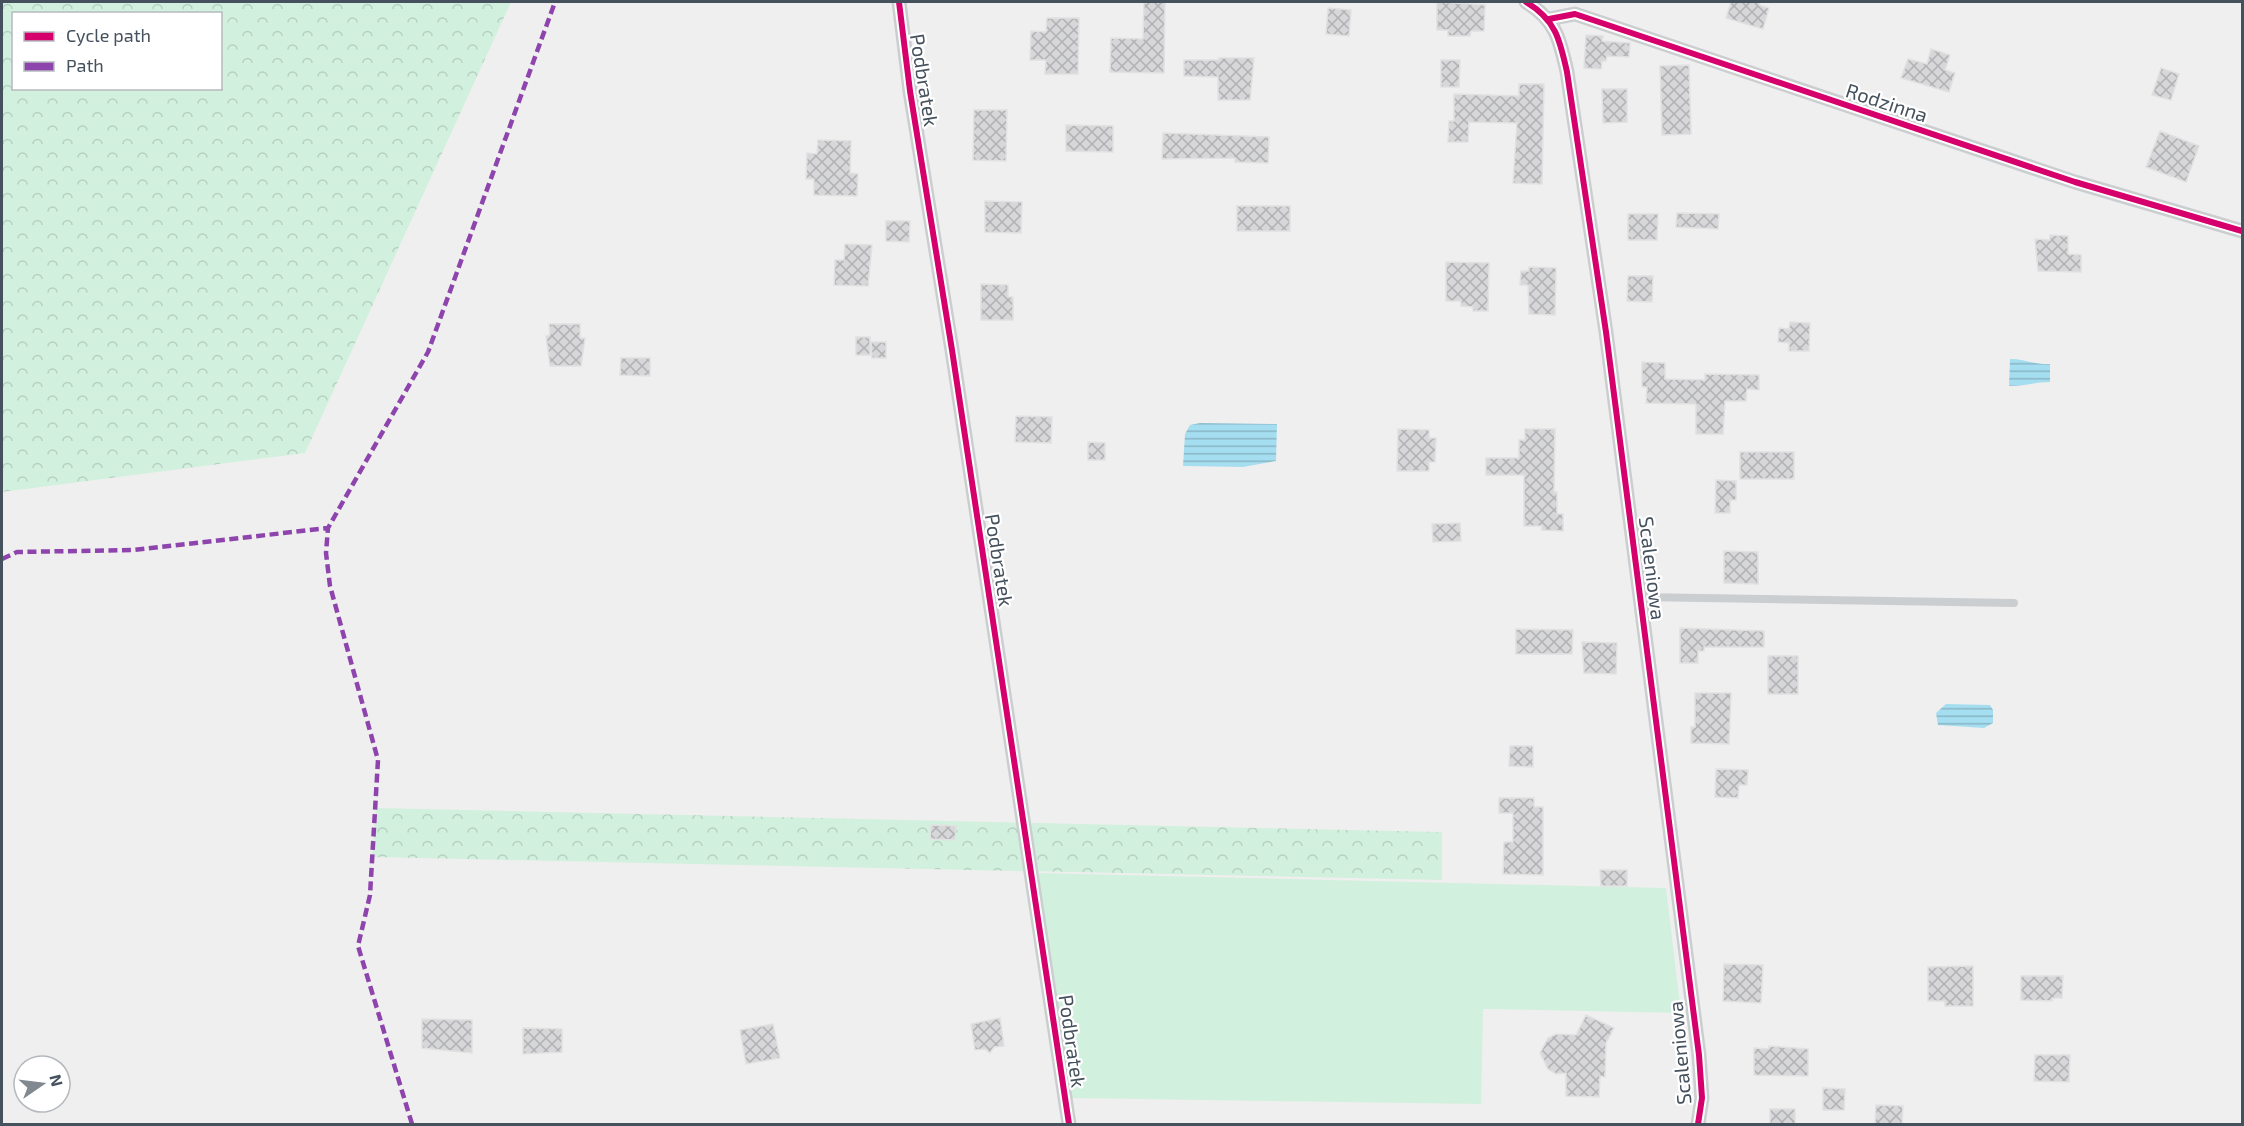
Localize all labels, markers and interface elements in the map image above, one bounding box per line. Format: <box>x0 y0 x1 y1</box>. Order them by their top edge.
legend <box>12 12 222 90</box>
text: Cycle path <box>66 24 151 46</box>
street label: Podbratek <box>906 32 944 128</box>
text: Path <box>66 54 104 76</box>
street label: Rodzinna <box>1843 78 1931 126</box>
street label: Podbratek <box>981 512 1019 608</box>
street label: Scaleniowa <box>1635 515 1671 621</box>
street label: Podbratek <box>1055 993 1091 1089</box>
street label: Scaleniowa <box>1663 1000 1695 1106</box>
north arrow <box>12 1054 72 1114</box>
text: N <box>46 1072 68 1088</box>

